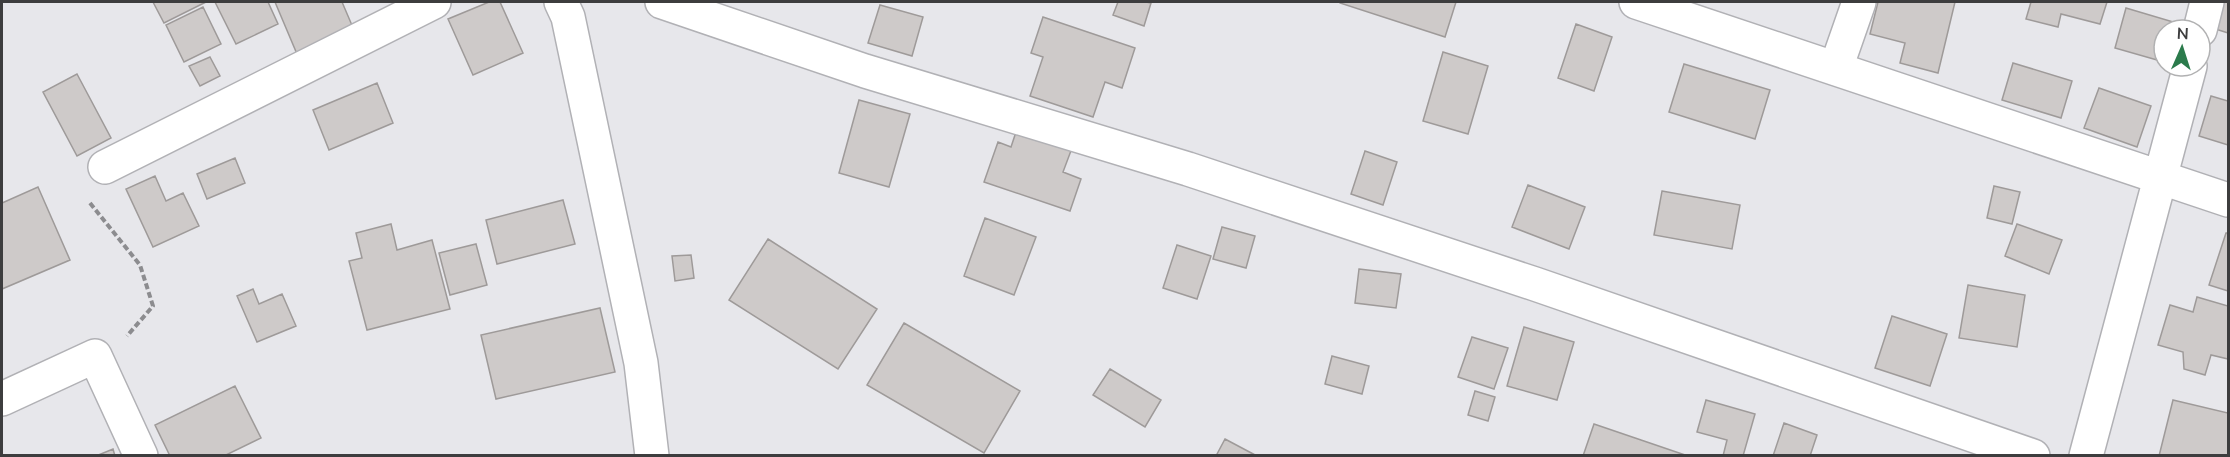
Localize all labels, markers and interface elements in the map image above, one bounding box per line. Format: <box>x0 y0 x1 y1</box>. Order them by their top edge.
north arrow <box>2152 18 2212 78</box>
text: N <box>2176 23 2189 45</box>

